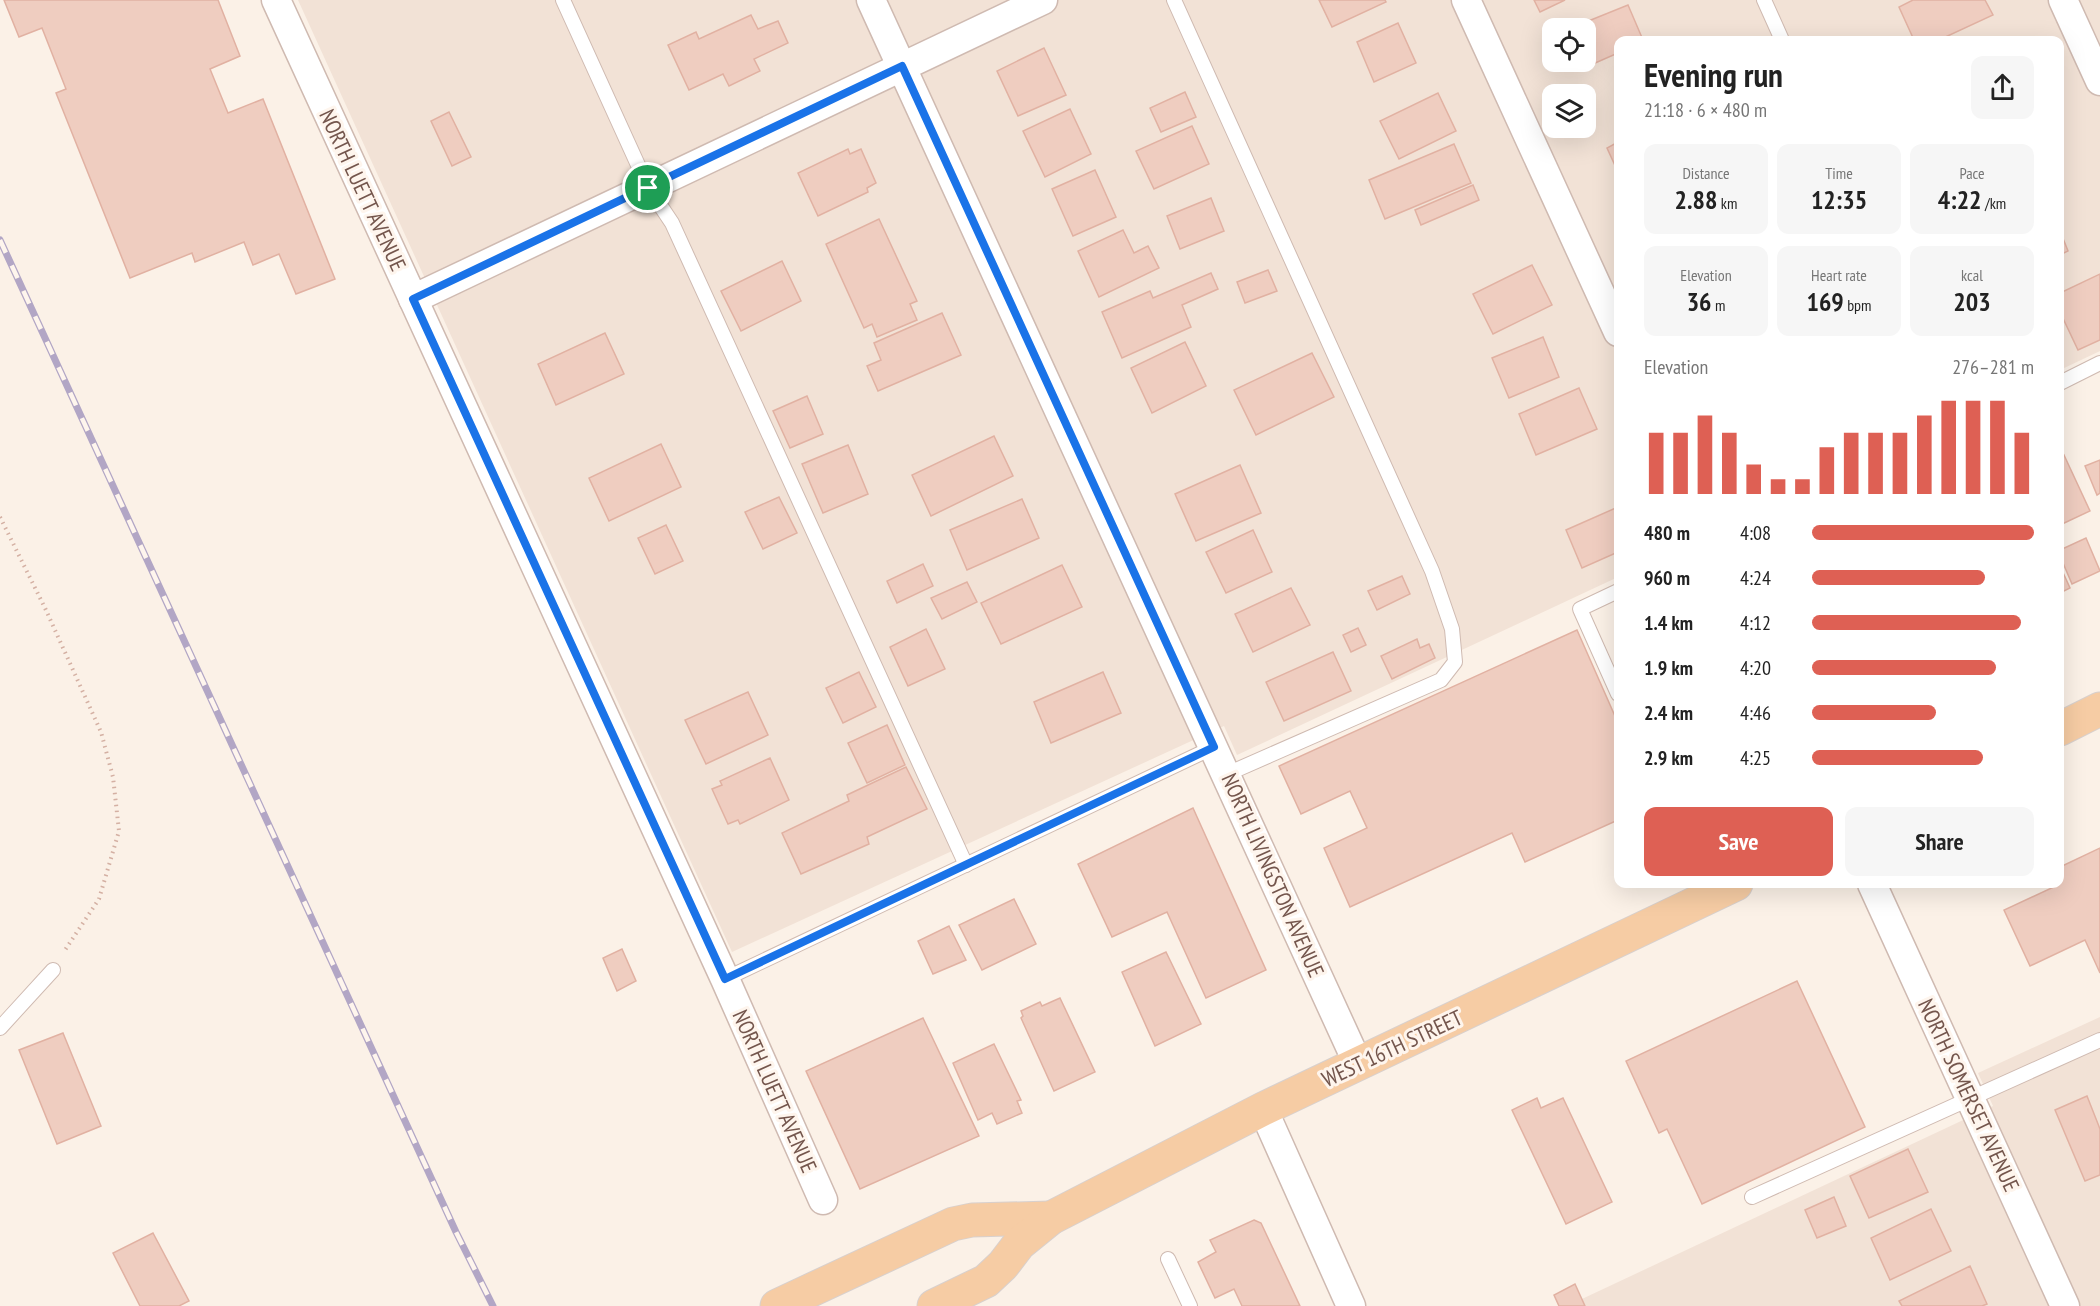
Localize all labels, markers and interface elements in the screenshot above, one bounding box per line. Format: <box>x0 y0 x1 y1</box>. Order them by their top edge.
map controls <box>1542 18 1596 138</box>
button: locate <box>1542 18 1596 72</box>
text: Evening run <box>1644 53 1783 96</box>
button: share <box>1971 56 2034 119</box>
button: layers <box>1542 84 1596 138</box>
text: 21:18 · 6 × 480 m <box>1644 97 1767 123</box>
street label: NORTH LUETT AVENUE <box>313 105 413 275</box>
pin <box>622 162 673 213</box>
text: Distance <box>1682 163 1730 183</box>
text: Time <box>1825 163 1853 183</box>
text: Pace <box>1959 163 1985 183</box>
icon: arrive <box>631 171 664 204</box>
text: 2.88 <box>1675 183 1717 216</box>
text: 12:35 <box>1811 183 1867 216</box>
text: 4:22 <box>1938 183 1982 216</box>
text: km <box>1717 193 1737 213</box>
text: /km <box>1982 193 2006 213</box>
text: Elevation <box>1680 265 1732 285</box>
text: Heart rate <box>1811 265 1867 285</box>
text: kcal <box>1961 265 1983 285</box>
text: 36 <box>1687 285 1712 318</box>
text: 169 <box>1806 285 1844 318</box>
text: 203 <box>1953 285 1991 318</box>
text: m <box>1712 295 1725 315</box>
text: bpm <box>1844 295 1872 315</box>
text: Elevation <box>1644 354 1708 380</box>
text: 276–281 m <box>1952 354 2034 380</box>
text: 480 m <box>1644 520 1690 546</box>
text: 4:08 <box>1740 520 1771 546</box>
text: 960 m <box>1644 565 1690 591</box>
text: 4:24 <box>1740 565 1771 591</box>
text: 1.4 km <box>1644 610 1693 636</box>
text: 4:12 <box>1740 610 1771 636</box>
text: 1.9 km <box>1644 655 1693 681</box>
text: 4:20 <box>1740 655 1771 681</box>
text: 2.4 km <box>1644 700 1693 726</box>
text: 4:46 <box>1740 700 1771 726</box>
text: 2.9 km <box>1644 745 1693 771</box>
text: 4:25 <box>1740 745 1771 771</box>
street label: NORTH LIVINGSTON AVENUE <box>1215 769 1331 981</box>
button: Save <box>1644 807 1833 876</box>
button: Share <box>1845 807 2034 876</box>
street label: NORTH SOMERSET AVENUE <box>1912 994 2026 1196</box>
street label: WEST 16TH STREET <box>1317 1003 1467 1093</box>
street label: NORTH LUETT AVENUE <box>727 1005 823 1177</box>

